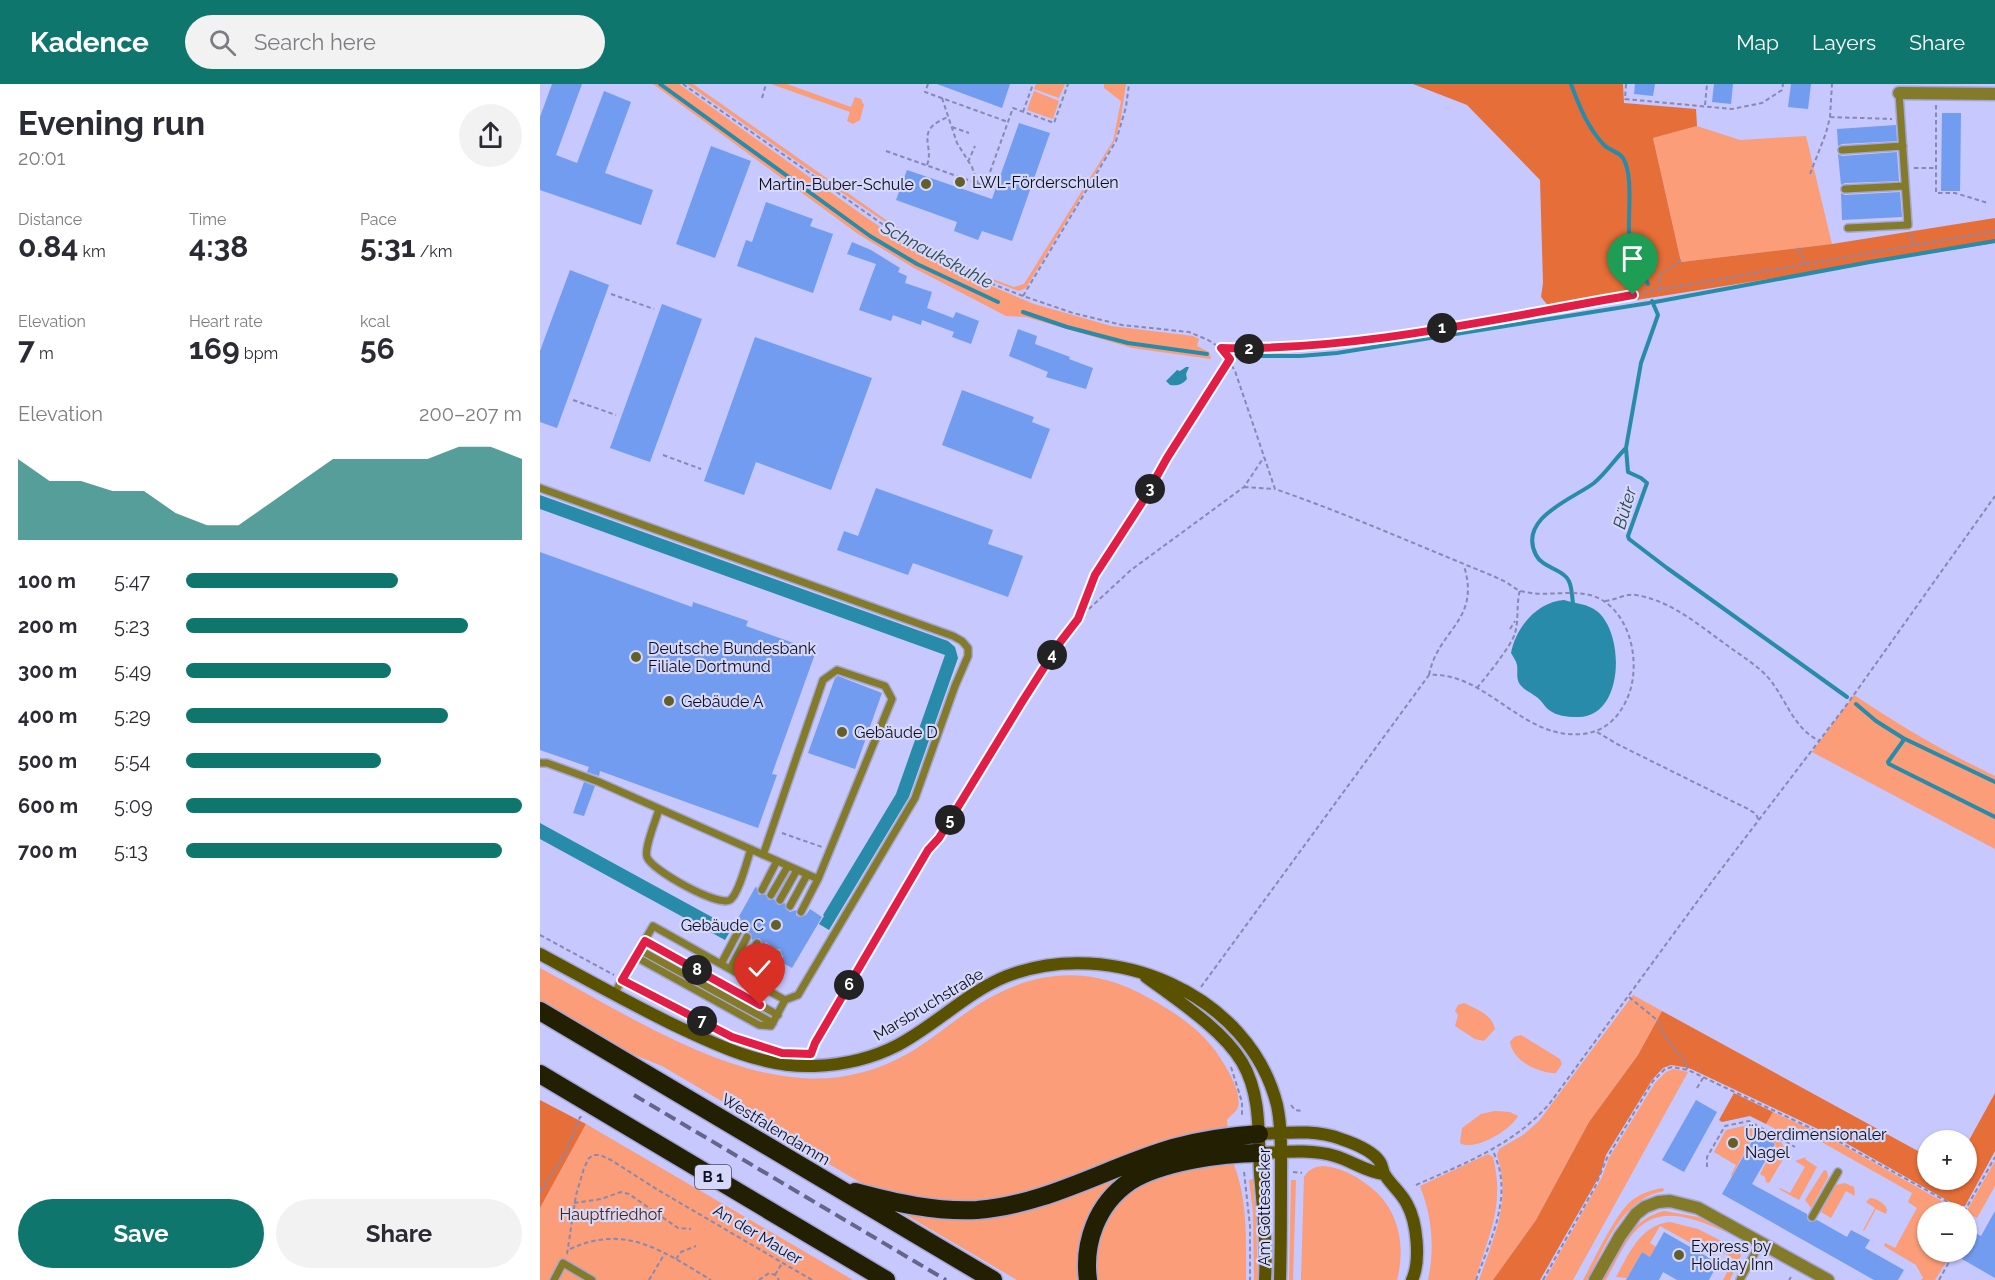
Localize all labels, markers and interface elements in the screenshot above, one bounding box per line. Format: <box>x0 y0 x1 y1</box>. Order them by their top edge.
search box <box>185 15 605 69</box>
text: Kadence <box>30 26 149 59</box>
icon: search <box>206 26 239 59</box>
text: Search here <box>254 29 376 55</box>
text: Map <box>1736 30 1779 55</box>
text: Layers <box>1812 30 1876 55</box>
text: Share <box>1909 30 1965 55</box>
text: Evening run <box>18 104 205 143</box>
button: share <box>459 104 522 167</box>
text: 20:01 <box>18 146 65 170</box>
place label: LWL-Förderschulen <box>972 173 1119 192</box>
place label: Martin-Buber-Schule <box>759 175 914 194</box>
marker: LWL-Förderschulen <box>953 175 967 189</box>
marker: Martin-Buber-Schule <box>919 177 933 191</box>
text: Distance <box>18 210 82 229</box>
text: Time <box>189 210 226 229</box>
text: Pace <box>360 210 397 229</box>
water label: Schnaukskuhle <box>877 216 997 293</box>
text: 0.84 <box>18 229 78 264</box>
text: 4:38 <box>189 229 248 264</box>
text: 5:31 <box>360 229 416 264</box>
pin <box>1607 233 1658 295</box>
text: km <box>78 242 106 261</box>
text: /km <box>416 242 453 261</box>
icon: arrive <box>1616 242 1649 275</box>
text: Elevation <box>18 312 86 331</box>
text: Heart rate <box>189 312 263 331</box>
text: kcal <box>360 312 390 331</box>
pin: 1 <box>1427 313 1457 343</box>
text: 1 <box>1438 318 1446 337</box>
text: 7 <box>18 331 35 366</box>
text: 169 <box>189 331 240 366</box>
text: 56 <box>360 331 395 366</box>
pin: 2 <box>1234 334 1264 364</box>
text: 2 <box>1244 339 1254 358</box>
text: m <box>35 344 54 363</box>
text: bpm <box>240 344 278 363</box>
text: Elevation <box>18 402 103 426</box>
text: 200–207 m <box>419 402 522 426</box>
pin: 3 <box>1135 474 1165 504</box>
text: 3 <box>1146 479 1154 498</box>
water label: Büter <box>1608 483 1641 531</box>
text: 100 m <box>18 569 76 593</box>
text: 5:47 <box>114 569 150 593</box>
text: 200 m <box>18 614 77 638</box>
text: 5:23 <box>114 614 150 638</box>
place label: Deutsche Bundesbank Filiale Dortmund <box>648 639 816 676</box>
pin: 4 <box>1037 640 1067 670</box>
text: 4 <box>1047 645 1057 664</box>
marker: Deutsche Bundesbank Filiale Dortmund <box>629 650 643 664</box>
text: 300 m <box>18 659 77 683</box>
text: 5:49 <box>114 659 151 683</box>
place label: Gebäude A <box>681 692 764 711</box>
marker: Gebäude A <box>662 694 676 708</box>
text: 400 m <box>18 704 77 728</box>
text: 5:29 <box>114 704 151 728</box>
place label: Gebäude D <box>854 723 938 742</box>
marker: Gebäude D <box>835 725 849 739</box>
text: 500 m <box>18 749 77 773</box>
text: 5:54 <box>114 749 150 773</box>
text: 600 m <box>18 794 78 818</box>
text: 5:09 <box>114 794 153 818</box>
pin: 5 <box>935 805 965 835</box>
text: 5 <box>946 810 954 829</box>
text: 700 m <box>18 839 77 863</box>
text: 5:13 <box>114 839 148 863</box>
place label: Gebäude C <box>681 916 764 935</box>
marker: Gebäude C <box>769 918 783 932</box>
pin <box>734 943 785 1005</box>
icon: check <box>743 952 776 985</box>
pin: 8 <box>682 955 712 985</box>
text: 8 <box>692 960 702 979</box>
street label: Marsbruchstraße <box>870 964 987 1045</box>
pin: 6 <box>834 970 864 1000</box>
text: 6 <box>844 975 854 994</box>
pin: 7 <box>687 1006 717 1036</box>
text: 7 <box>698 1011 706 1030</box>
street label: Westfalendamm <box>718 1090 833 1169</box>
place label: Überdimensionaler Nagel <box>1745 1124 1887 1162</box>
map controls <box>1917 1130 1977 1262</box>
button: + <box>1917 1130 1977 1190</box>
marker: Überdimensionaler Nagel <box>1726 1136 1740 1150</box>
street label: Am Gottesacker <box>1255 1147 1274 1266</box>
road number: B 1 <box>695 1165 731 1189</box>
button: Save <box>18 1199 264 1268</box>
button: Share <box>276 1199 522 1268</box>
street label: An der Mauer <box>710 1201 806 1269</box>
button: − <box>1917 1202 1977 1262</box>
park label: Hauptfriedhof <box>560 1205 663 1224</box>
place label: Express by Holiday Inn <box>1691 1237 1773 1274</box>
marker: Express by Holiday Inn <box>1672 1248 1686 1262</box>

